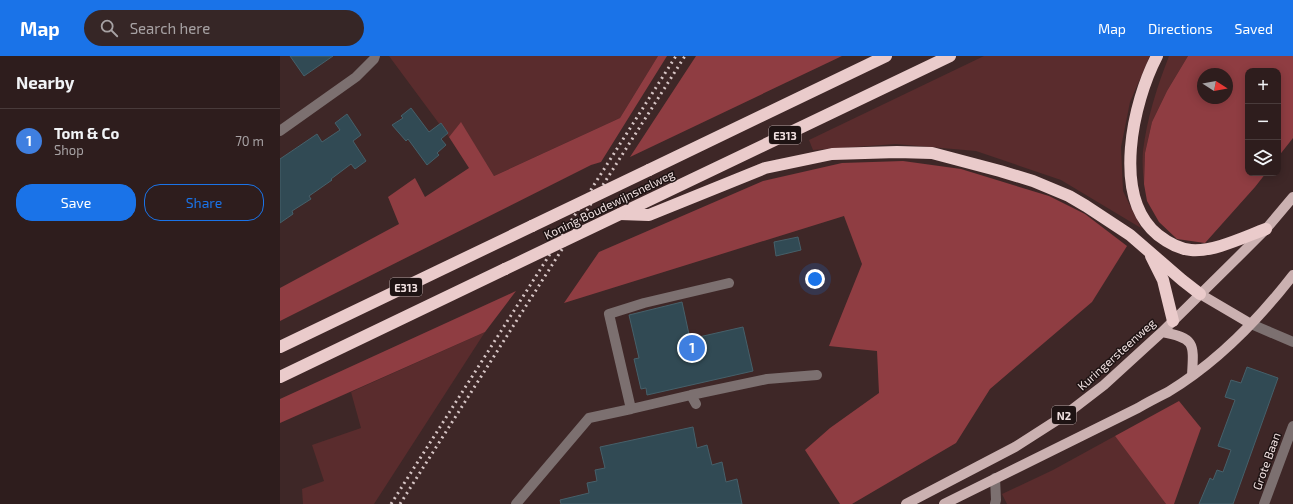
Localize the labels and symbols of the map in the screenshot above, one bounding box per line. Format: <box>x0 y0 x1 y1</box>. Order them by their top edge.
north arrow <box>1197 68 1233 104</box>
road number: E313 <box>769 126 801 144</box>
street label: Koning Boudewijnsnelweg <box>542 166 677 243</box>
your location <box>805 269 825 289</box>
road number: E313 <box>390 278 422 296</box>
street label: Kuringersteenweg <box>1074 315 1158 393</box>
pin: 1 <box>679 333 705 363</box>
road number: N2 <box>1052 406 1076 424</box>
street label: Grote Baan <box>1249 430 1283 492</box>

